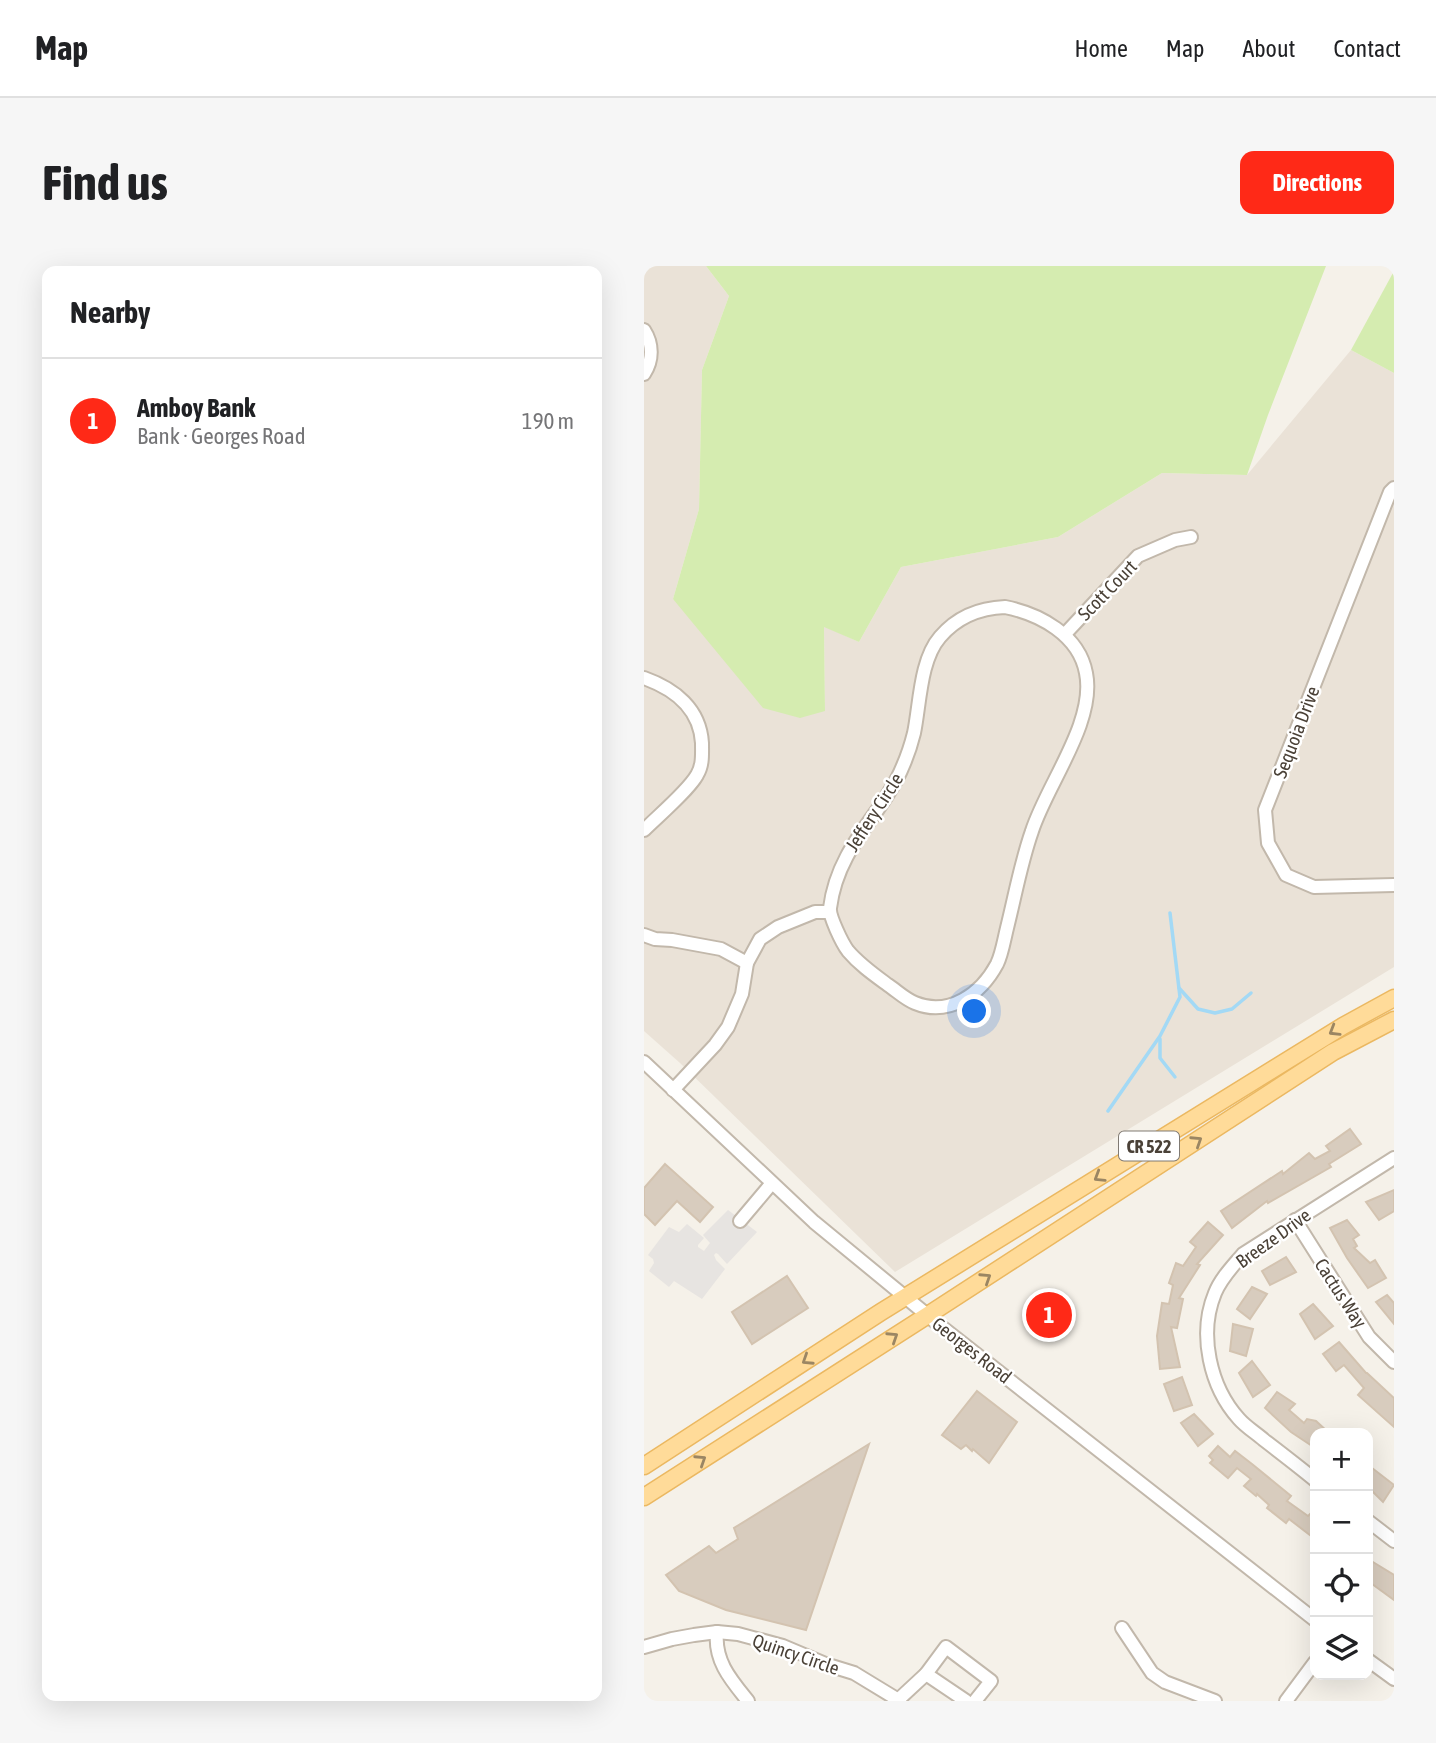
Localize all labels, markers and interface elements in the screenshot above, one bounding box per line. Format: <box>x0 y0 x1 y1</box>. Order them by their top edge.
text: Map <box>35 29 88 67</box>
text: Home <box>1074 35 1128 62</box>
text: Map <box>1166 35 1204 62</box>
text: About <box>1242 35 1295 62</box>
text: Contact <box>1333 35 1401 62</box>
button: Directions <box>1240 151 1394 214</box>
text: Find us <box>42 154 168 210</box>
text: Nearby <box>70 295 150 329</box>
text: Amboy Bank <box>137 393 255 423</box>
text: 1 <box>88 408 98 434</box>
text: 190 m <box>522 408 574 434</box>
text: Bank · Georges Road <box>137 423 306 449</box>
street label: Scott Court <box>1073 555 1141 625</box>
street label: Sequoia Drive <box>1268 683 1324 781</box>
street label: Jeffery Circle <box>841 769 907 855</box>
your location <box>957 994 991 1028</box>
one-way arrow <box>1329 1023 1342 1036</box>
road number: CR 522 <box>1119 1132 1179 1160</box>
one-way arrow <box>1189 1136 1202 1149</box>
one-way arrow <box>1094 1168 1107 1181</box>
street label: Breeze Drive <box>1232 1204 1314 1272</box>
street label: Cactus Way <box>1310 1254 1372 1332</box>
one-way arrow <box>978 1273 991 1286</box>
pin: 1 <box>1026 1289 1072 1341</box>
street label: Georges Road <box>928 1312 1016 1388</box>
one-way arrow <box>885 1333 898 1346</box>
one-way arrow <box>802 1352 815 1364</box>
map controls <box>1310 1428 1373 1680</box>
button: + <box>1310 1428 1373 1491</box>
one-way arrow <box>694 1456 707 1469</box>
button: − <box>1310 1491 1373 1554</box>
button: locate <box>1310 1554 1373 1617</box>
button: layers <box>1310 1617 1373 1680</box>
street label: Quincy Circle <box>750 1629 842 1679</box>

